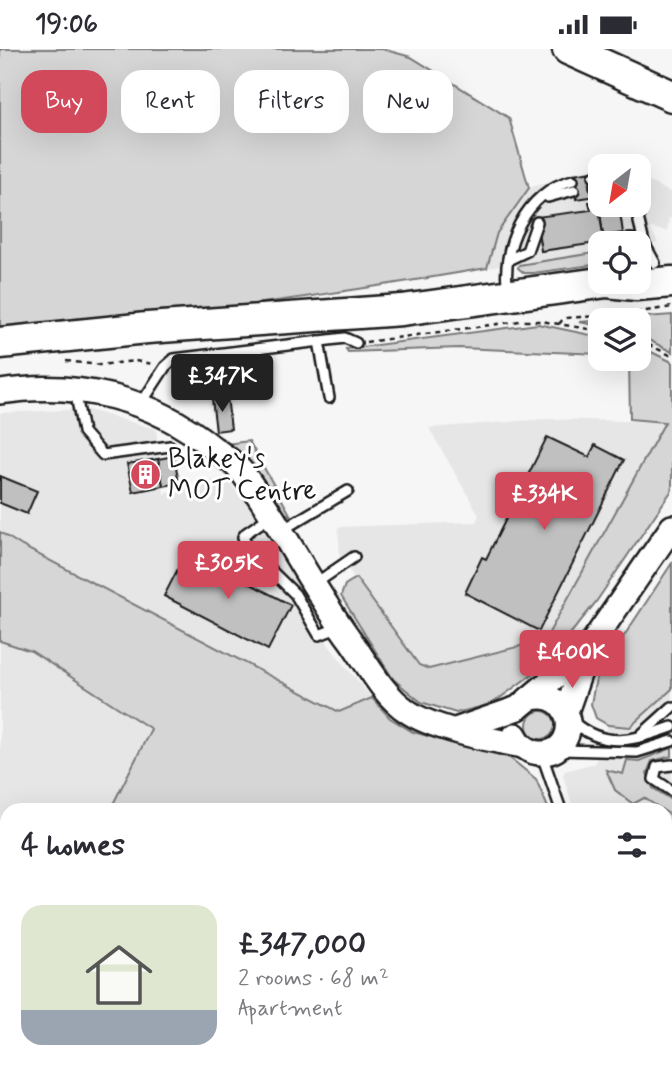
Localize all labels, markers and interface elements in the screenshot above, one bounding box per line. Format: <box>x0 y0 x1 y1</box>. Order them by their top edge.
text: 19:06 <box>35 8 98 42</box>
chip: Buy <box>21 70 107 133</box>
chip: Rent <box>121 70 220 133</box>
chip: Filters <box>234 70 349 133</box>
chip: New <box>363 70 453 133</box>
north arrow <box>588 154 651 217</box>
map controls <box>588 154 651 371</box>
button: locate <box>588 231 651 294</box>
button: layers <box>588 308 651 371</box>
pin: £347K <box>173 355 271 414</box>
text: £347K <box>187 362 257 392</box>
place label: Blakey's MOT Centre <box>168 441 317 510</box>
building icon: Blakey's MOT Centre <box>128 458 162 492</box>
pin: £334K <box>495 473 593 532</box>
text: £334K <box>511 480 577 510</box>
pin: £305K <box>179 541 277 601</box>
text: £305K <box>194 549 262 579</box>
pin: £400K <box>523 631 621 690</box>
text: £400K <box>536 638 608 668</box>
text: 4 homes <box>21 826 125 865</box>
icon: filters <box>613 826 651 864</box>
text: £347,000 <box>238 925 366 964</box>
icon: home <box>77 933 161 1017</box>
text: 2 rooms · 68 m² <box>238 964 389 994</box>
text: Apartment <box>238 994 343 1024</box>

